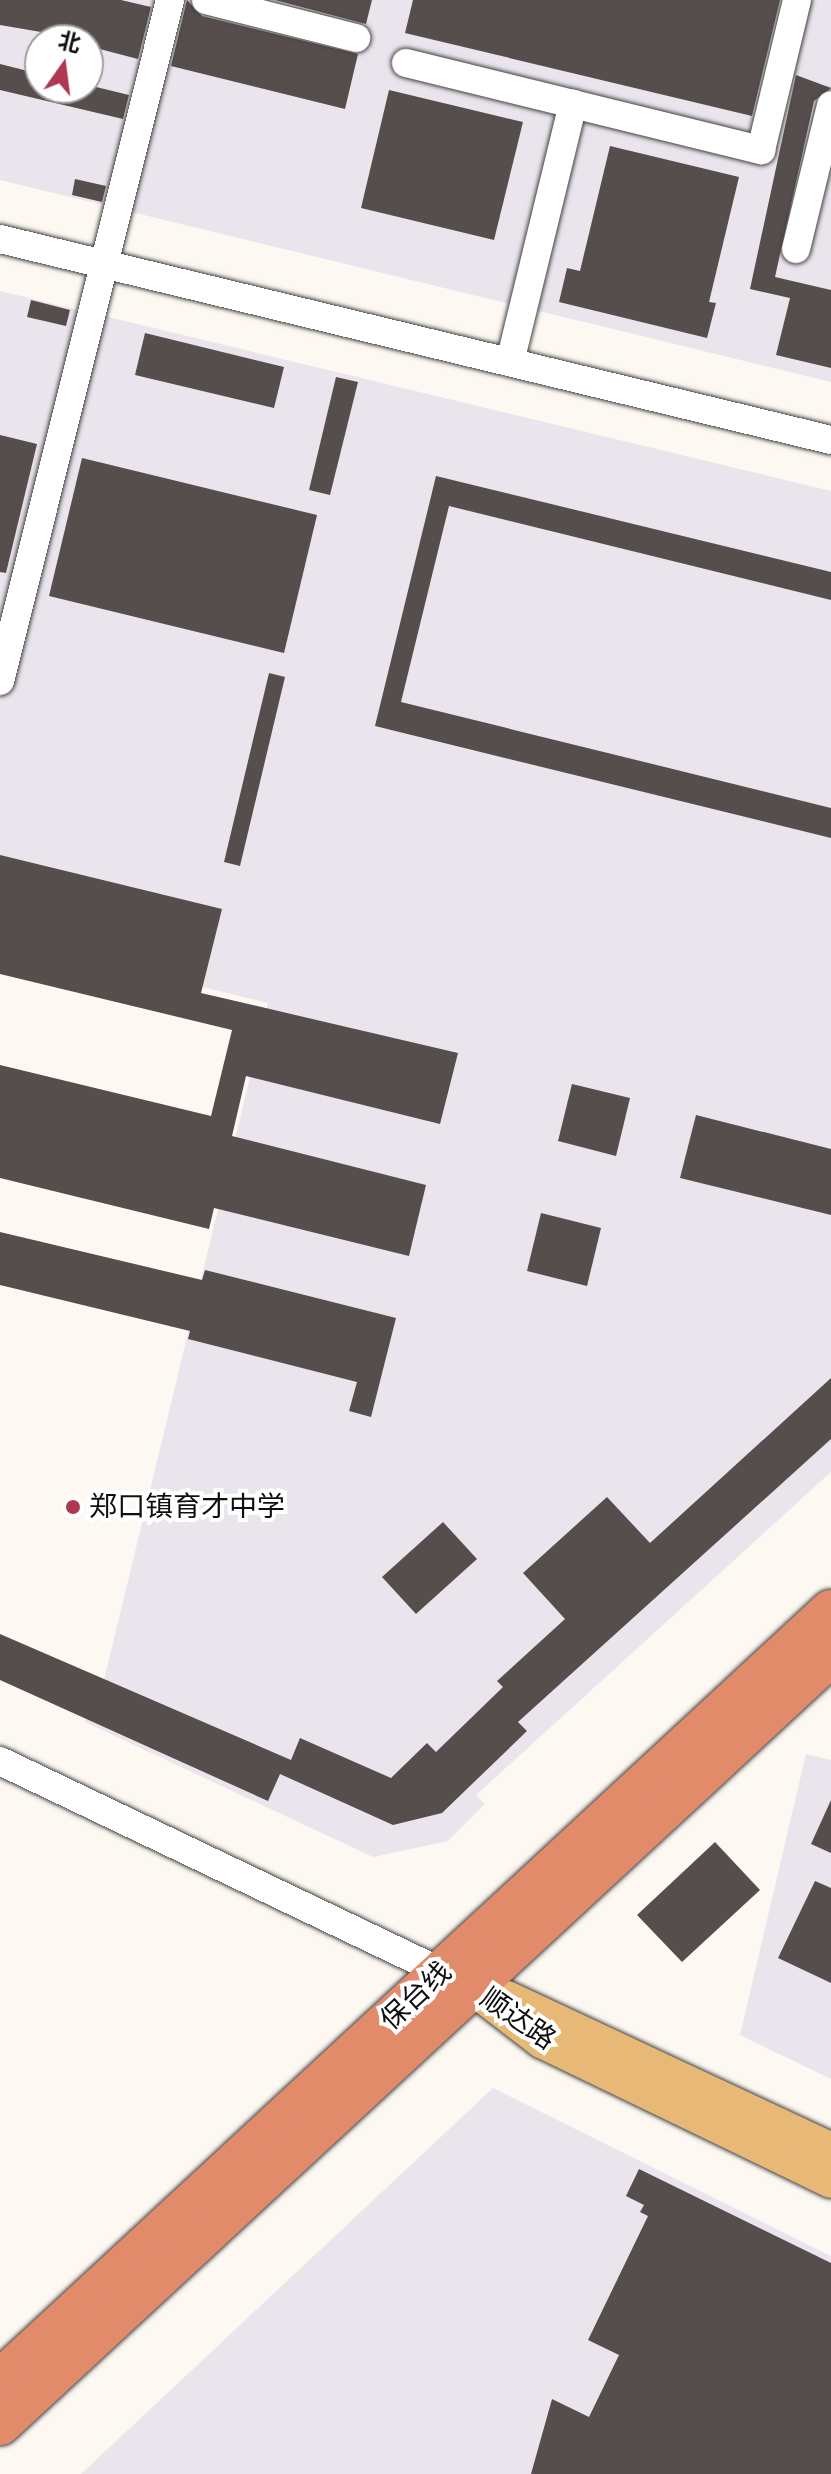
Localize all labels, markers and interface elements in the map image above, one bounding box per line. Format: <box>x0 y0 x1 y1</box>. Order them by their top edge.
north arrow <box>24 24 104 104</box>
text: 北 <box>55 26 83 58</box>
place label: 郑口镇育才中学 <box>89 1490 285 1524</box>
marker: 郑口镇育才中学 <box>64 1498 82 1516</box>
street label: 保台线 <box>374 1955 458 2037</box>
street label: 顺达路 <box>474 1981 562 2057</box>

